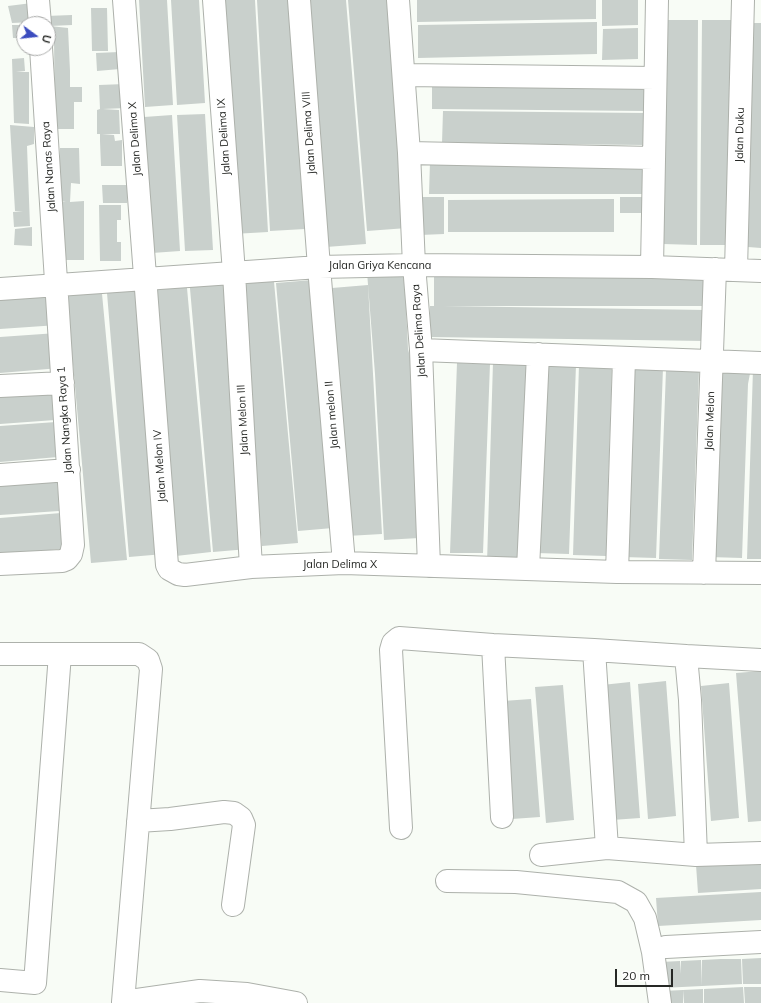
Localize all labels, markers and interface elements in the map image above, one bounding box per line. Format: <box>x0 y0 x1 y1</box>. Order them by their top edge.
north arrow <box>16 16 56 56</box>
text: U <box>39 33 54 45</box>
street label: Jalan Delima VIII <box>300 91 318 175</box>
street label: Jalan Delima IX <box>215 98 233 176</box>
street label: Jalan Delima X <box>126 101 144 177</box>
street label: Jalan Duku <box>733 107 747 163</box>
street label: Jalan Nanas Raya <box>39 121 59 213</box>
street label: Jalan Griya Kencana <box>329 259 431 273</box>
street label: Jalan Delima Raya <box>409 284 429 378</box>
street label: Jalan Nangka Raya 1 <box>55 366 75 474</box>
street label: Jalan melon II <box>322 380 342 450</box>
street label: Jalan Melon III <box>235 384 251 456</box>
street label: Jalan Melon <box>702 391 718 451</box>
street label: Jalan Melon IV <box>151 429 169 503</box>
street label: Jalan Delima X <box>303 558 377 572</box>
scale bar <box>617 961 675 987</box>
text: 20 m <box>622 968 650 983</box>

